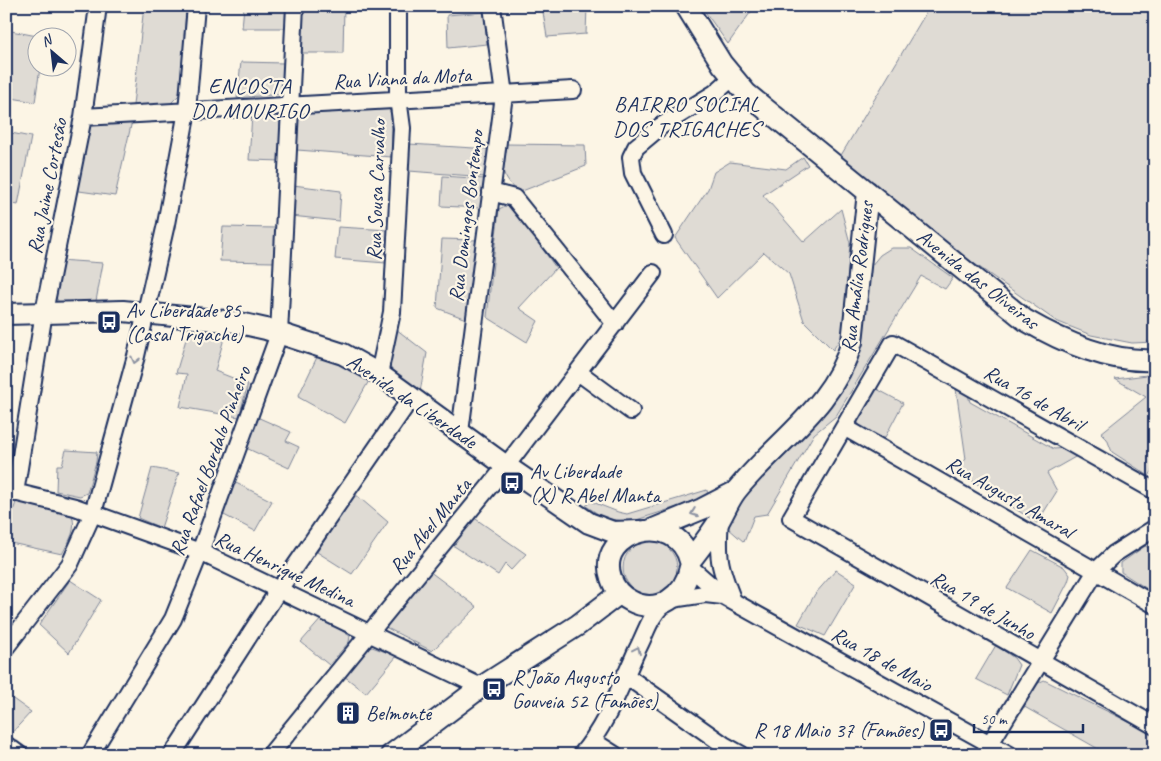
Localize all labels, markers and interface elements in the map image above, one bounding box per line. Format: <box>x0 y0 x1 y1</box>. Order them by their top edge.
north arrow <box>28 28 78 78</box>
text: N <box>38 30 56 51</box>
street label: Rua Viana da Mota <box>332 61 473 95</box>
district label: ENCOSTA DO MOURIGO <box>191 72 310 125</box>
district label: BAIRRO SOCIAL DOS TRIGACHES <box>613 90 765 143</box>
street label: Rua Jaime Cortesão <box>21 115 73 256</box>
street label: Rua Sousa Carvalho <box>361 117 392 261</box>
street label: Rua Domingos Bontempo <box>443 126 490 303</box>
street label: Rua Amália Rodrigues <box>835 198 879 354</box>
street label: Avenida das Oliveiras <box>912 223 1046 336</box>
place label: Av Liberdade 85 (Casal Trigache) <box>126 297 244 347</box>
bus stop icon: Av Liberdade 85 (Casal Trigache) <box>96 309 122 335</box>
street label: Avenida da Liberdade <box>342 348 483 455</box>
one-way arrow <box>130 355 140 363</box>
street label: Rua 16 de Abril <box>980 359 1091 439</box>
street label: Rua Rafael Bordalo Pinheiro <box>164 361 257 559</box>
street label: Rua Augusto Amaral <box>941 450 1082 546</box>
place label: Av Liberdade (X) R Abel Manta <box>530 458 662 508</box>
bus stop icon: Av Liberdade (X) R Abel Manta <box>499 470 525 496</box>
street label: Rua Abel Manta <box>383 471 478 579</box>
one-way arrow <box>690 507 699 517</box>
street label: Rua Henrique Medina <box>211 525 361 614</box>
street label: Rua 19 de Junho <box>926 565 1041 646</box>
street label: Rua 18 de Maio <box>827 621 938 698</box>
one-way arrow <box>631 646 641 655</box>
place label: R João Augusto Gouveia 52 (Famões) <box>512 664 659 714</box>
bus stop icon: R João Augusto Gouveia 52 (Famões) <box>481 676 507 702</box>
building icon: Belmonte <box>335 700 361 726</box>
place label: Belmonte <box>366 700 432 726</box>
scale bar <box>974 701 1082 733</box>
text: 50 m <box>981 710 1008 729</box>
place label: R 18 Maio 37 (Famões) <box>754 717 925 743</box>
bus stop icon: R 18 Maio 37 (Famões) <box>928 717 954 743</box>

